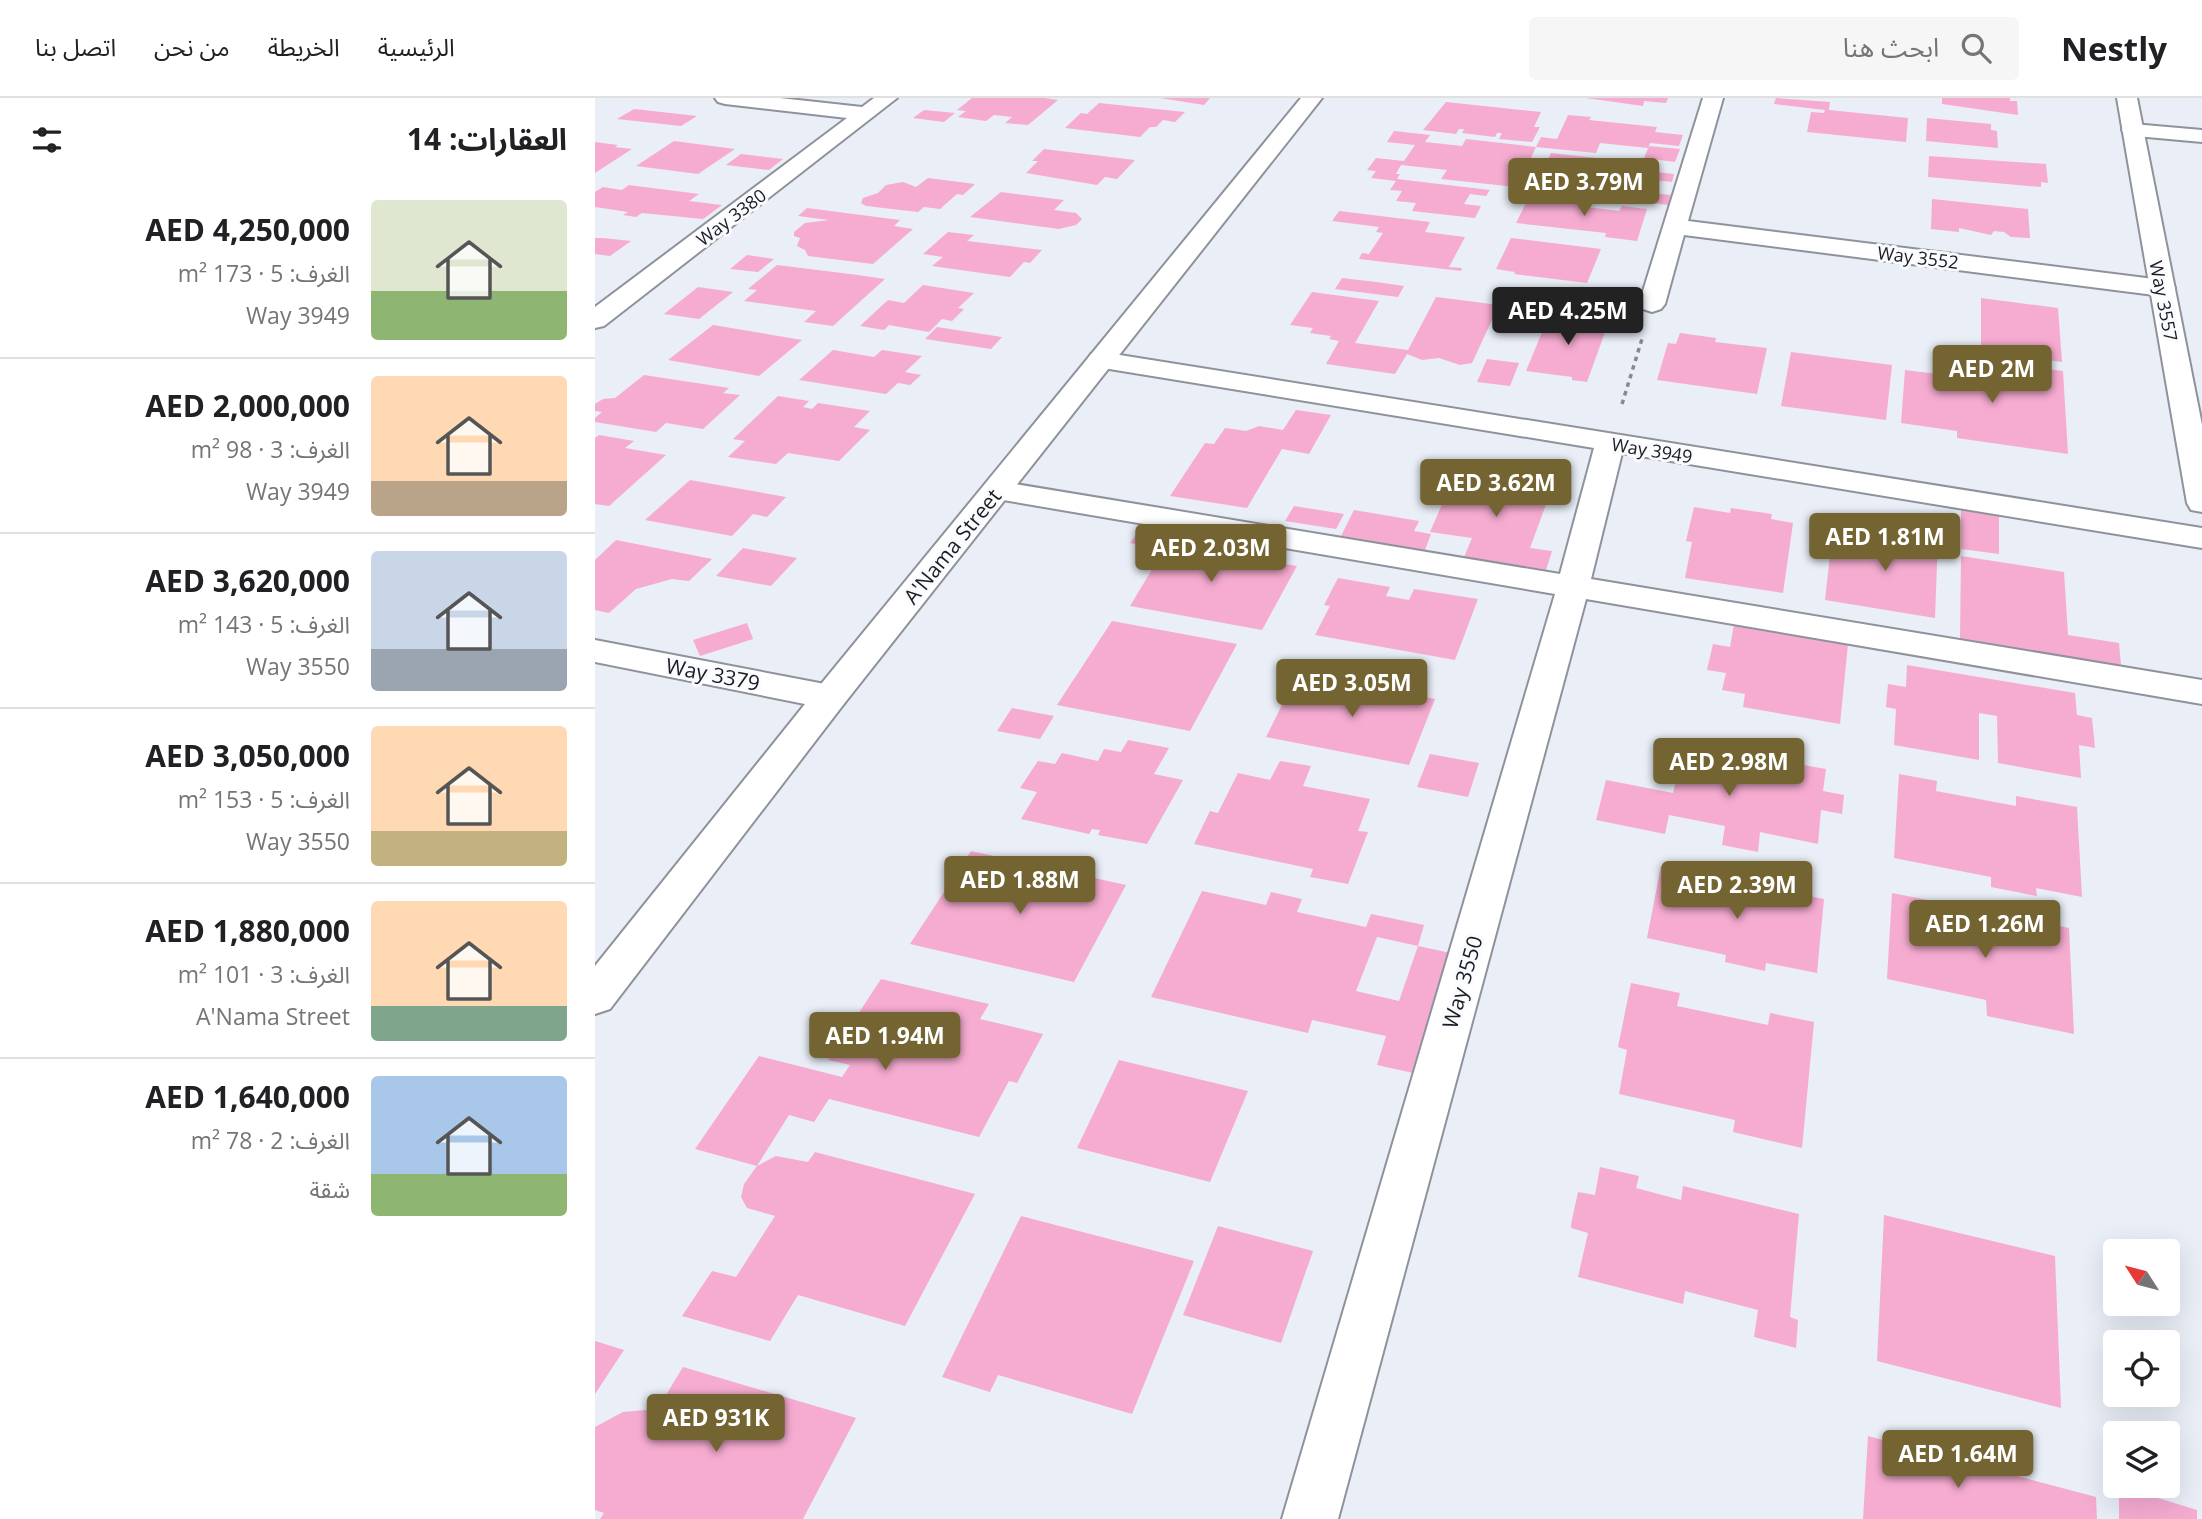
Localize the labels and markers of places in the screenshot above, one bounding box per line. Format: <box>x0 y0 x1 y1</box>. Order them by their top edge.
pin: AED 3.79M <box>1504 158 1664 218</box>
pin: AED 4.25M <box>1488 288 1648 347</box>
pin: AED 2M <box>1935 345 2049 405</box>
pin: AED 3.62M <box>1416 460 1576 519</box>
pin: AED 1.81M <box>1805 514 1965 573</box>
pin: AED 2.03M <box>1131 524 1291 584</box>
pin: AED 3.05M <box>1272 660 1432 719</box>
pin: AED 2.98M <box>1649 738 1809 798</box>
pin: AED 1.88M <box>940 856 1100 916</box>
pin: AED 2.39M <box>1657 862 1817 921</box>
pin: AED 1.26M <box>1905 900 2065 960</box>
pin: AED 1.94M <box>805 1012 965 1072</box>
pin: AED 931K <box>644 1394 788 1454</box>
pin: AED 1.64M <box>1878 1430 2038 1490</box>

